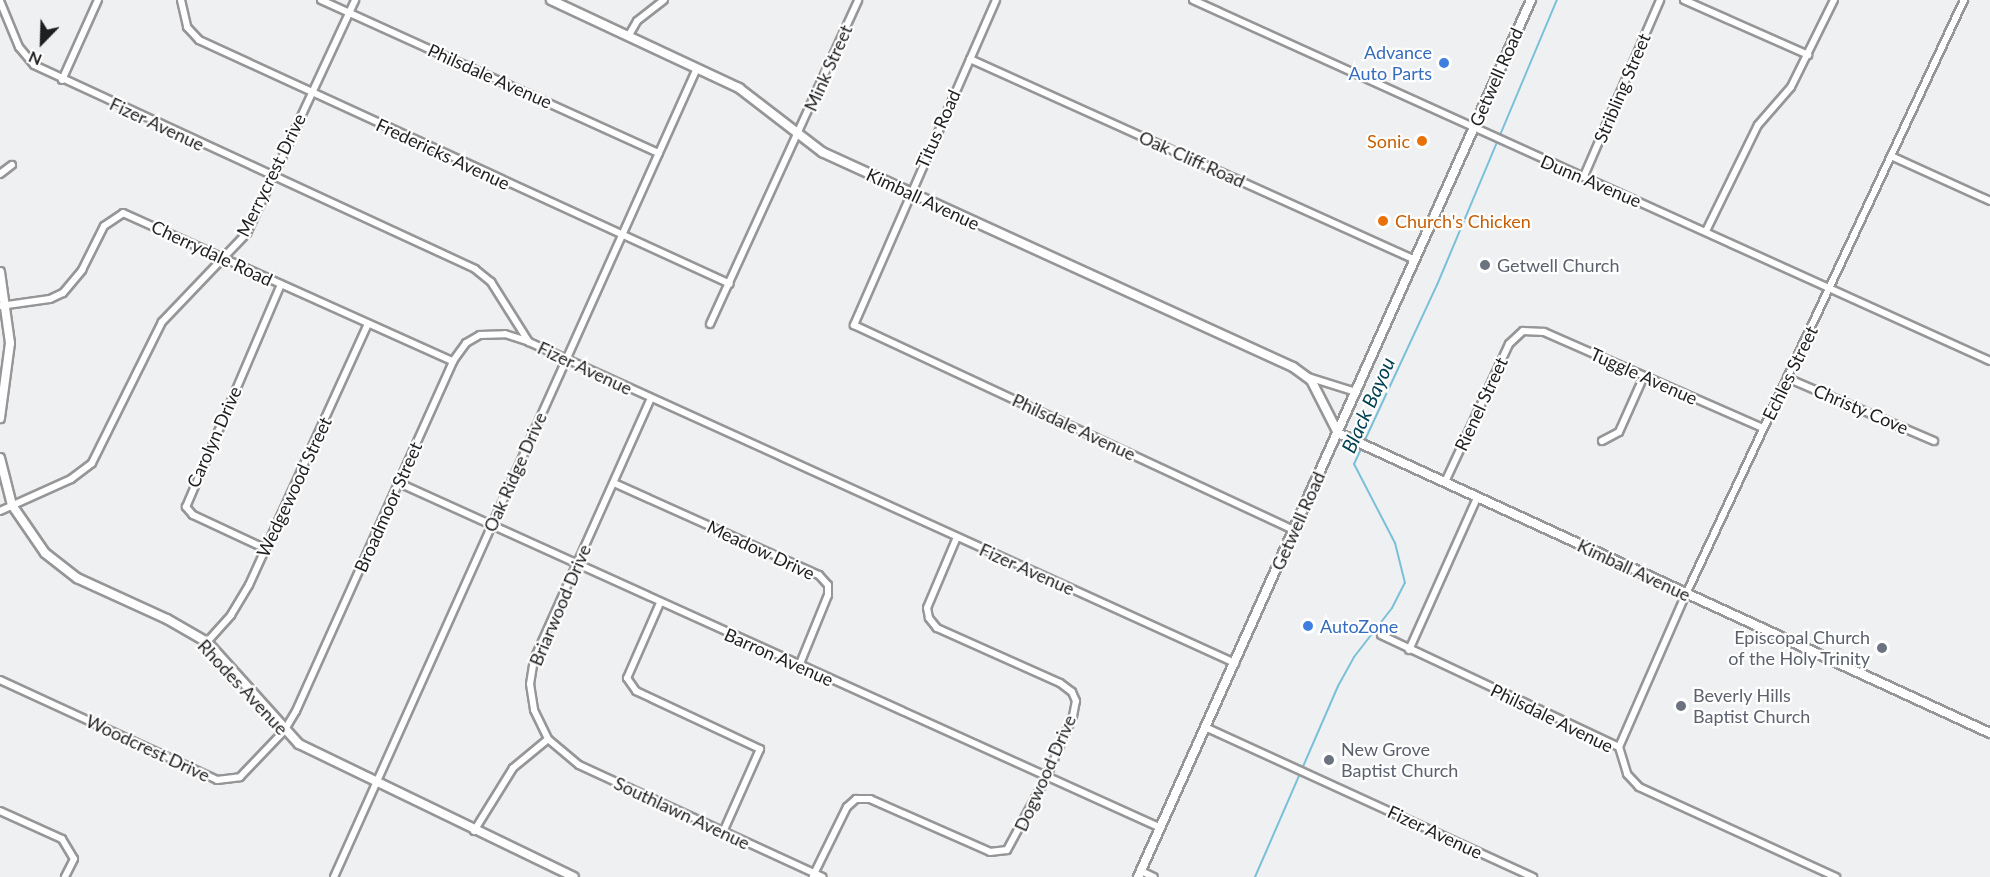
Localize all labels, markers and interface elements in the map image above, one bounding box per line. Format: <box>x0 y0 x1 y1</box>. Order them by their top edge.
north arrow <box>12 12 72 72</box>
street label: Mink Street <box>799 22 857 114</box>
street label: Getwell Road <box>1465 24 1527 130</box>
street label: Stribling Street <box>1589 30 1655 146</box>
street label: Philsdale Avenue <box>424 39 556 113</box>
place label: Advance Auto Parts <box>1349 42 1432 84</box>
text: N <box>25 48 44 70</box>
marker: Advance Auto Parts <box>1437 56 1451 70</box>
street label: Titus Road <box>911 86 965 172</box>
street label: Fizer Avenue <box>106 93 208 155</box>
street label: Merrycrest Drive <box>232 110 310 240</box>
street label: Fredericks Avenue <box>373 114 513 194</box>
street label: Oak Cliff Road <box>1136 126 1248 192</box>
place label: Sonic <box>1367 130 1410 152</box>
marker: Sonic <box>1415 134 1429 148</box>
street label: Dunn Avenue <box>1537 150 1645 212</box>
street label: Kimball Avenue <box>863 163 983 235</box>
place label: Church's Chicken <box>1395 210 1531 232</box>
marker: Church's Chicken <box>1376 214 1390 228</box>
street label: Cherrydale Road <box>148 216 276 290</box>
place label: Getwell Church <box>1497 254 1619 276</box>
marker: Getwell Church <box>1478 258 1492 272</box>
street label: Echles Street <box>1758 322 1822 424</box>
street label: Fizer Avenue <box>534 337 636 399</box>
street label: Tuggle Avenue <box>1587 343 1701 409</box>
water label: Black Bayou <box>1336 353 1400 457</box>
street label: Rienel Street <box>1450 354 1512 454</box>
street label: Christy Cove <box>1810 379 1912 439</box>
street label: Carolyn Drive <box>182 383 246 491</box>
street label: Philsdale Avenue <box>1009 389 1139 465</box>
street label: Oak Ridge Drive <box>479 409 551 535</box>
street label: Wedgewood Street <box>252 413 336 561</box>
street label: Broadmoor Street <box>350 438 426 576</box>
street label: Getwell Road <box>1267 468 1329 574</box>
street label: Meadow Drive <box>704 516 818 584</box>
street label: Kimball Avenue <box>1574 534 1694 606</box>
street label: Fizer Avenue <box>976 538 1078 600</box>
street label: Briarwood Drive <box>525 541 595 669</box>
place label: AutoZone <box>1320 615 1398 637</box>
marker: AutoZone <box>1301 619 1315 633</box>
street label: Barron Avenue <box>721 623 837 691</box>
place label: Episcopal Church of the Holy Trinity <box>1727 627 1870 670</box>
street label: Rhodes Avenue <box>193 635 293 739</box>
marker: Episcopal Church of the Holy Trinity <box>1875 641 1889 655</box>
street label: Philsdale Avenue <box>1487 679 1617 757</box>
place label: Beverly Hills Baptist Church <box>1693 685 1810 728</box>
marker: Beverly Hills Baptist Church <box>1674 699 1688 713</box>
street label: Woodcrest Drive <box>83 710 213 786</box>
street label: Dogwood Drive <box>1010 711 1080 835</box>
place label: New Grove Baptist Church <box>1341 739 1458 782</box>
marker: New Grove Baptist Church <box>1322 753 1336 767</box>
street label: Southlawn Avenue <box>610 772 754 854</box>
street label: Fizer Avenue <box>1384 801 1486 863</box>

